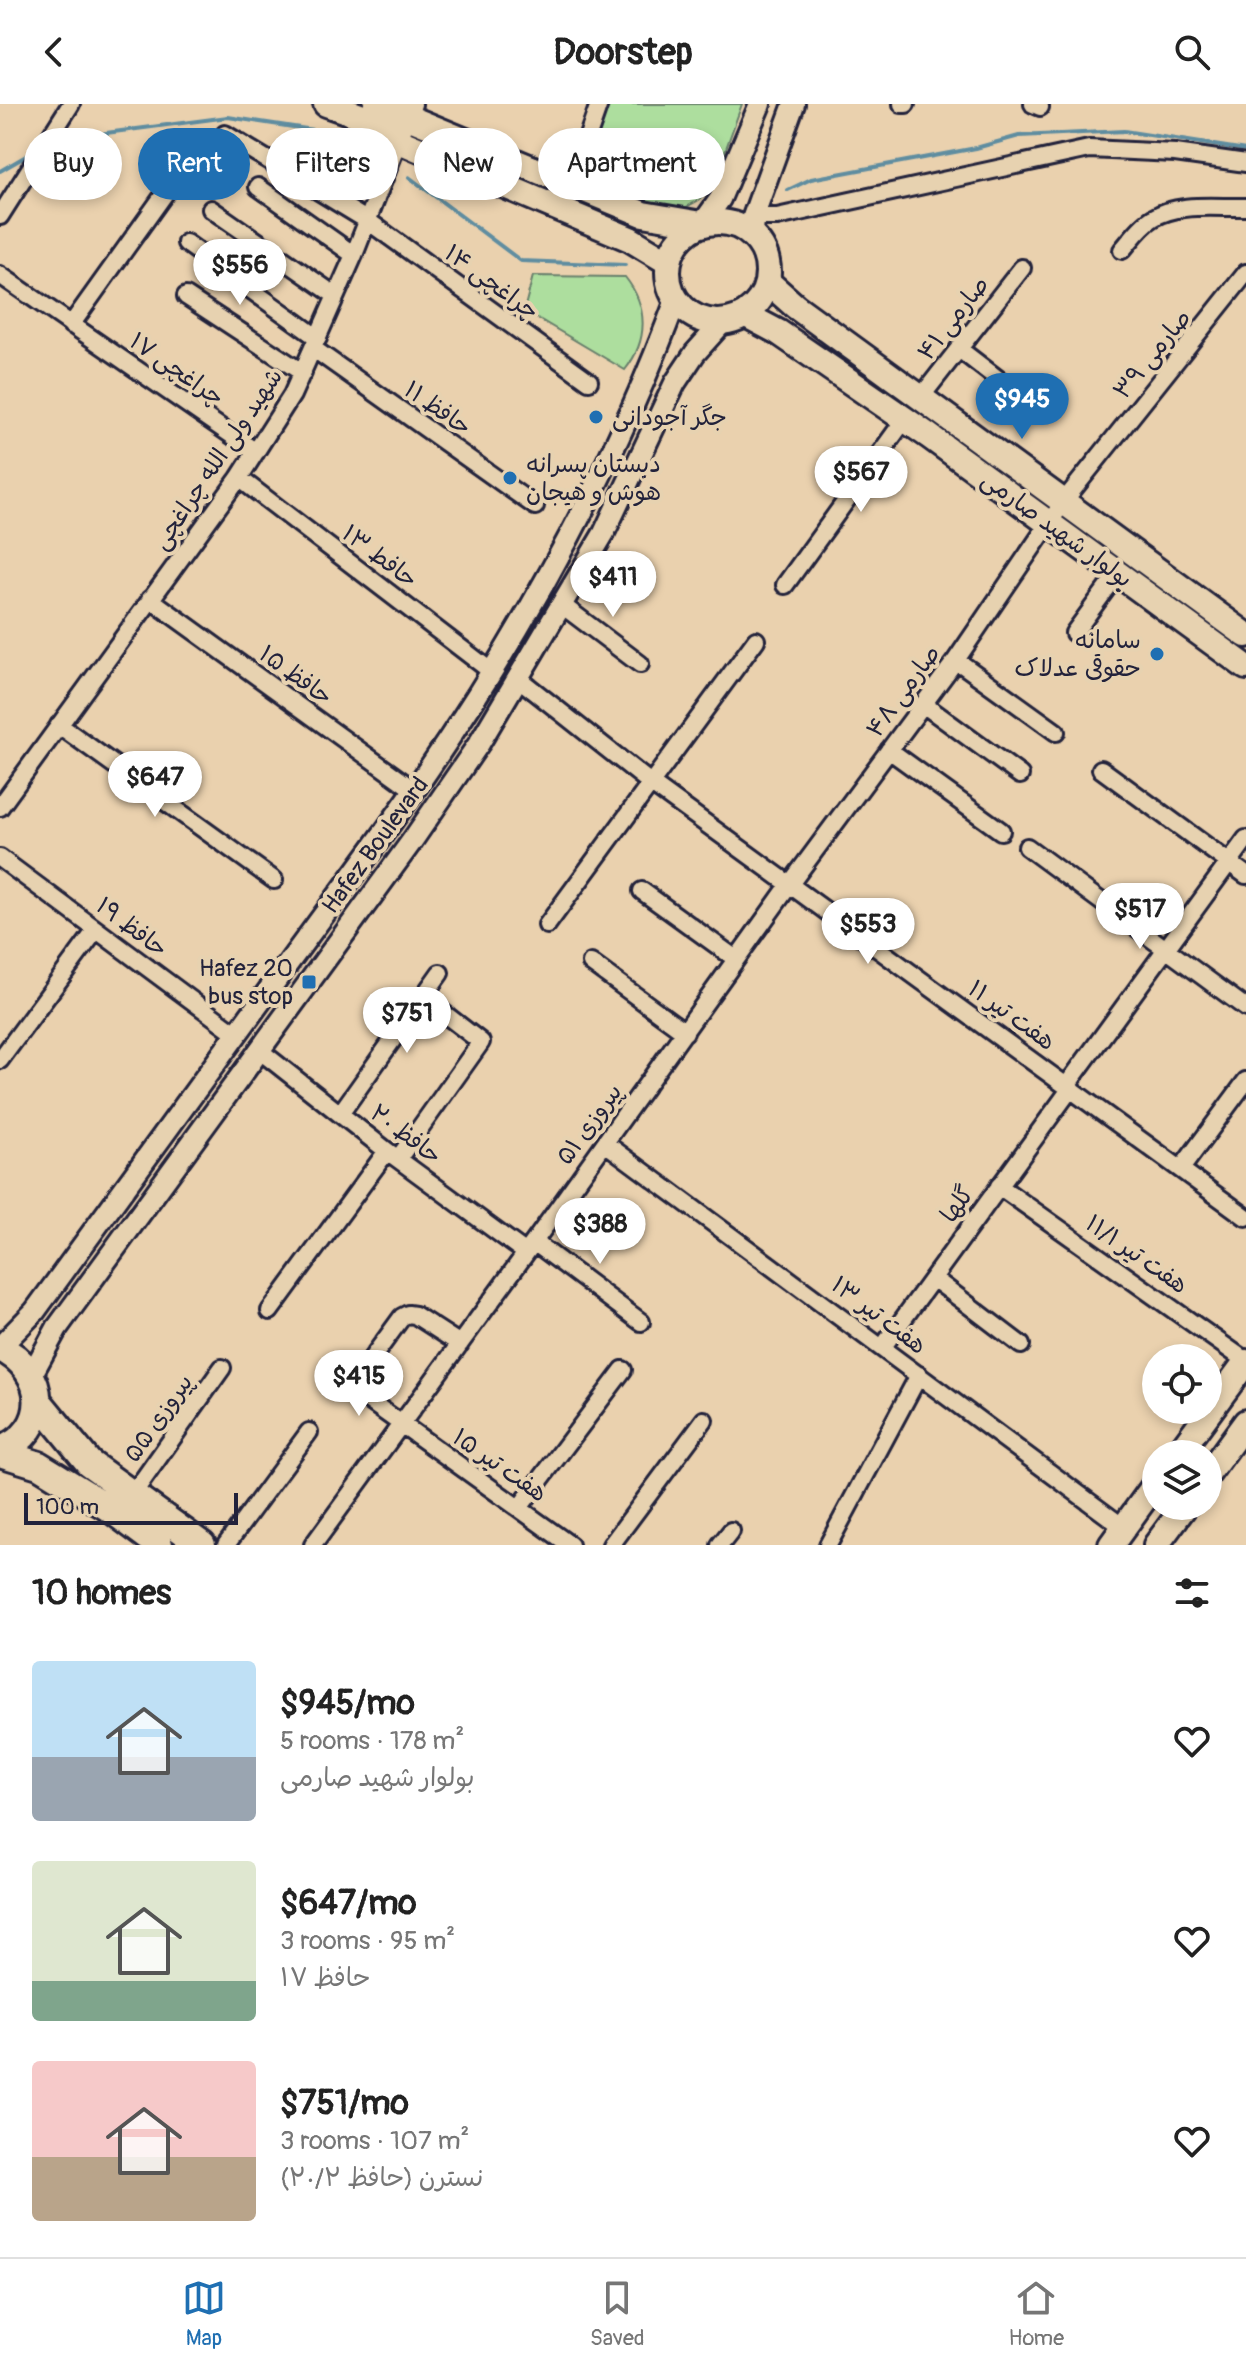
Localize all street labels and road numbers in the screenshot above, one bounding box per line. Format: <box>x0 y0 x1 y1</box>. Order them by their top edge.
street label: چراغچی ۱۴ <box>439 238 545 326</box>
street label: صارمی ۴۱ <box>911 270 995 366</box>
street label: صارمی ۳۹ <box>1107 304 1197 405</box>
street label: چراغچی ۱۷ <box>124 326 230 412</box>
street label: شهید ولی الله چراغچی <box>146 363 289 555</box>
street label: حافظ ۱۱ <box>399 375 477 442</box>
street label: بولوار شهید صارمی <box>975 465 1138 595</box>
street label: حافط ۱۳ <box>336 519 423 594</box>
street label: حافظ ۱۵ <box>254 639 338 712</box>
street label: صارمی ۴۸ <box>860 639 947 743</box>
street label: Hafez Boulevard <box>316 771 435 919</box>
street label: حافظ ۱۹ <box>90 891 173 964</box>
street label: هفت تیر ۱۱ <box>962 974 1061 1057</box>
street label: پیروزی ۵۱ <box>550 1078 629 1170</box>
street label: حافظ ۲۰ <box>364 1098 447 1171</box>
street label: گلها <box>934 1180 980 1228</box>
street label: هفت تیر ۱۱/۱ <box>1080 1209 1193 1300</box>
street label: هفت تیر ۱۳ <box>825 1270 932 1361</box>
street label: پیروزی ۵۵ <box>118 1369 199 1468</box>
street label: هفت تیر ۱۵ <box>447 1422 552 1508</box>

